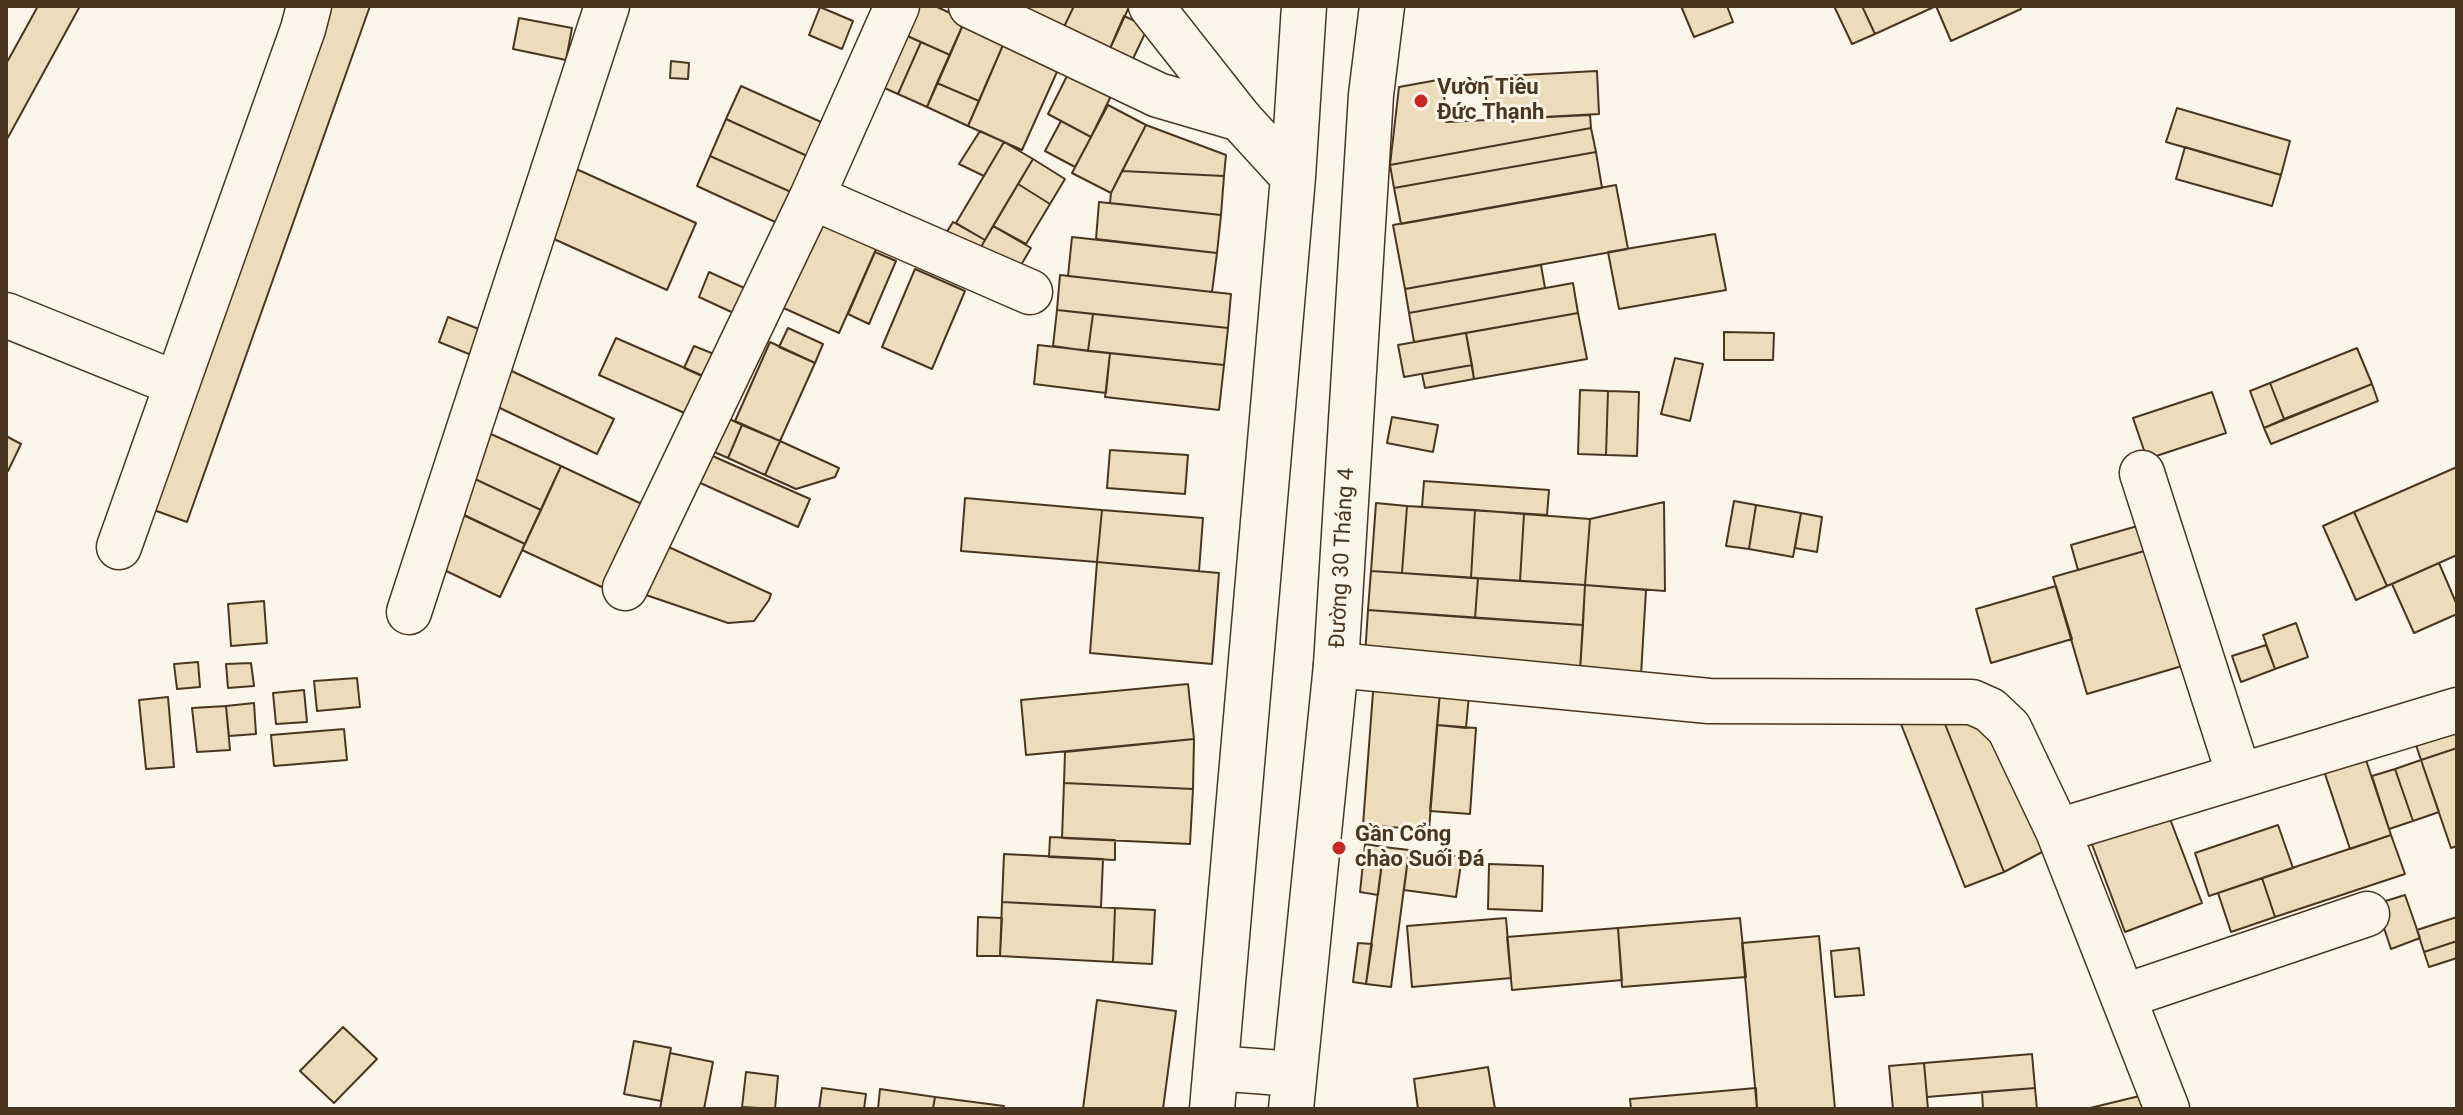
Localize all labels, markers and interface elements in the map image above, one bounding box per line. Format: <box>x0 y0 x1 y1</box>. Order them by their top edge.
place label: Vườn Tiêu Đức Thạnh <box>1437 75 1544 126</box>
marker: Vườn Tiêu Đức Thạnh <box>1412 92 1430 110</box>
street label: Đường 30 Tháng 4 <box>1325 467 1361 649</box>
place label: Gần Cổng chào Suối Đá <box>1355 822 1484 874</box>
marker: Gần Cổng chào Suối Đá <box>1330 839 1348 857</box>

